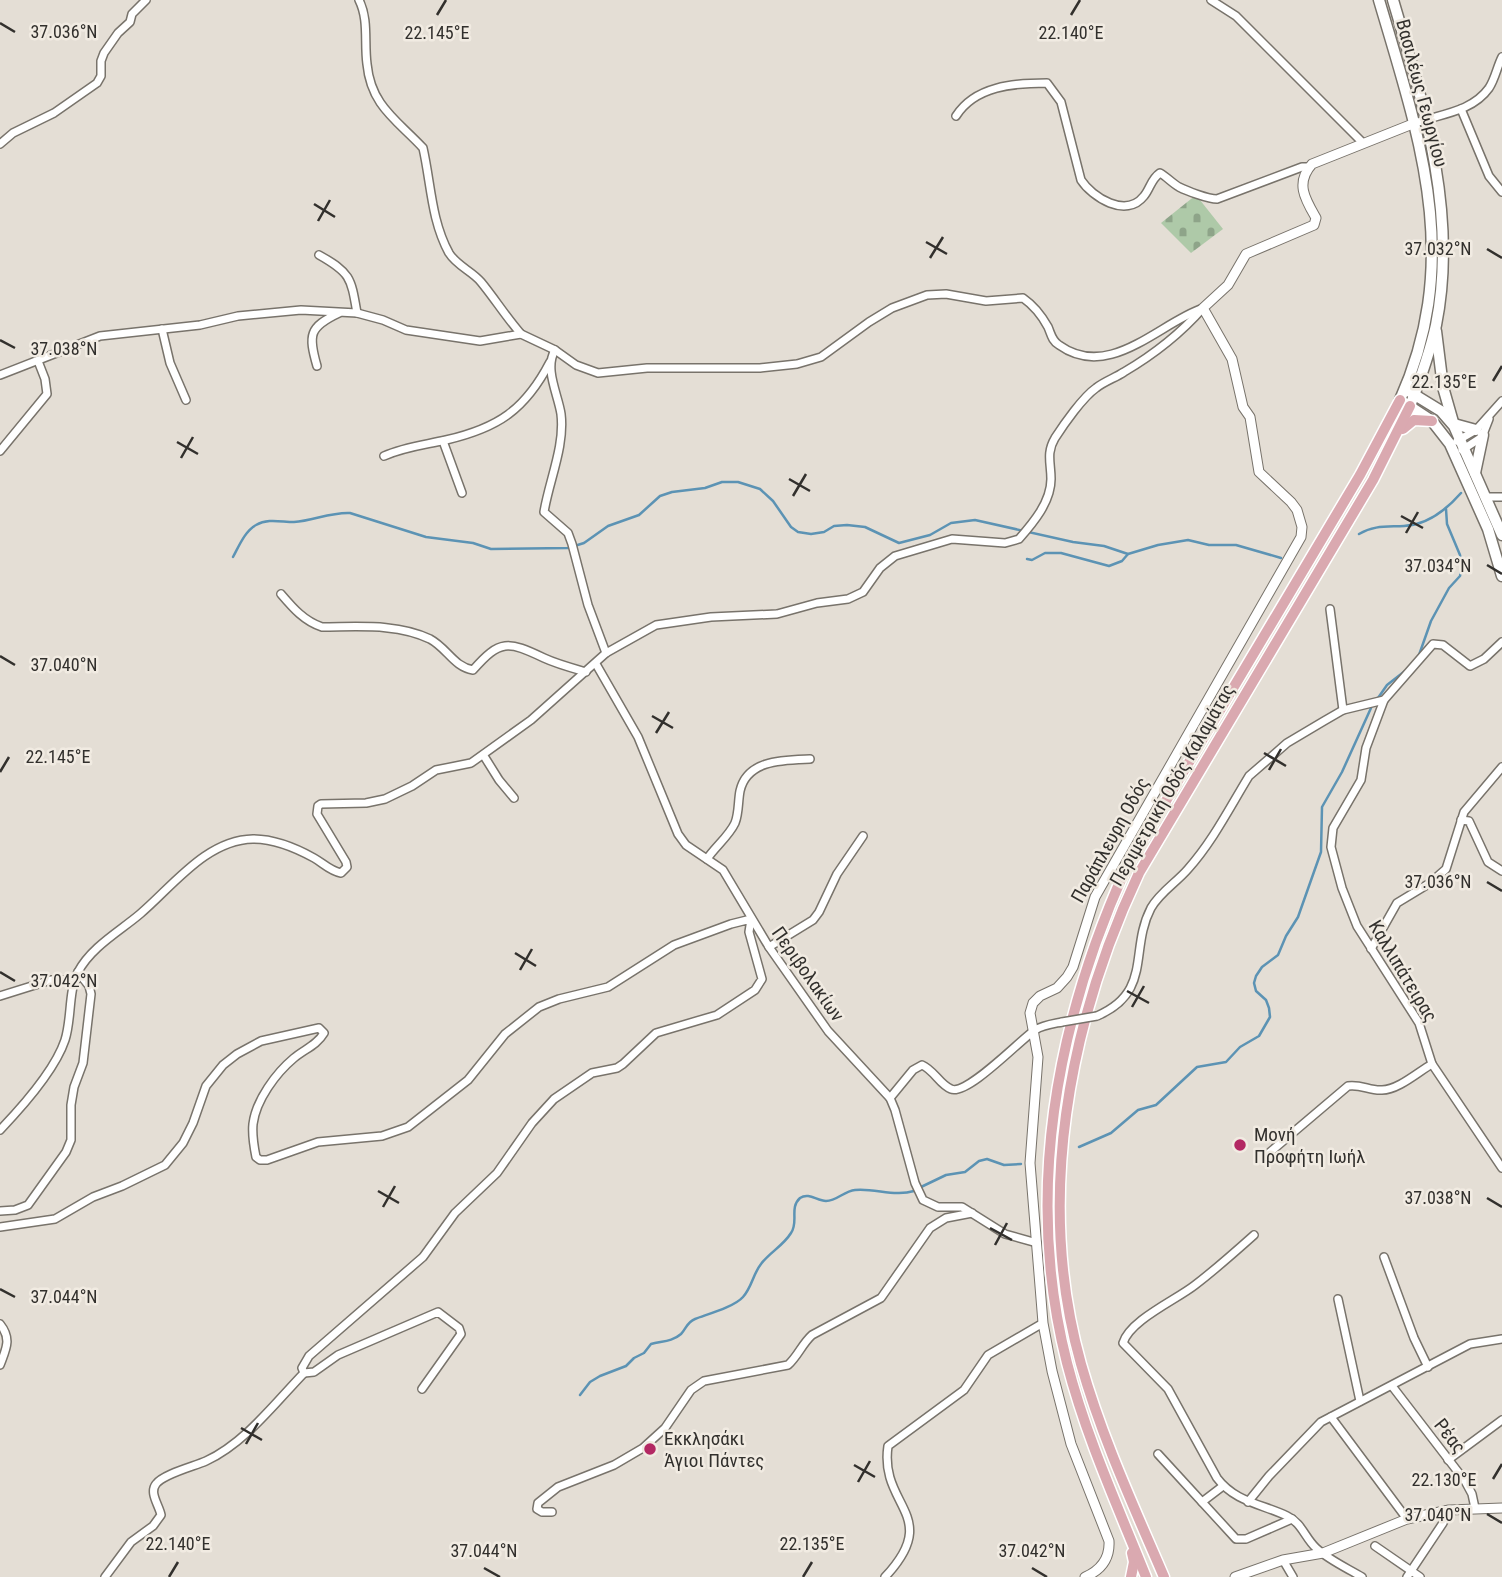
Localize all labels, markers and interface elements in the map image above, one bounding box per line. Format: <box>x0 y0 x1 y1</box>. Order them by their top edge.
street label: Βασιλέως Γεωργίου <box>1391 17 1453 169</box>
text: 37.036°N <box>30 21 98 42</box>
text: 22.145°E <box>405 22 469 43</box>
text: 22.140°E <box>1039 22 1103 43</box>
text: 37.032°N <box>1404 238 1472 259</box>
text: 37.038°N <box>30 338 98 359</box>
text: 22.135°E <box>1412 371 1476 392</box>
text: 37.034°N <box>1404 555 1472 576</box>
text: 37.040°N <box>30 654 98 675</box>
street label: Περιμετρική Οδός Καλαμάτας <box>1105 680 1239 890</box>
text: 22.145°E <box>26 746 90 767</box>
street label: Παράπλευρη Οδός <box>1066 773 1154 907</box>
text: 37.036°N <box>1404 871 1472 892</box>
street label: Καλλιπάτειρας <box>1364 916 1442 1026</box>
street label: Περιβολακίων <box>767 922 849 1026</box>
text: 37.042°N <box>30 970 98 991</box>
place label: Μονή Προφήτη Ιωήλ <box>1254 1123 1366 1168</box>
marker: Μονή Προφήτη Ιωήλ <box>1232 1137 1248 1153</box>
text: 37.038°N <box>1404 1187 1472 1208</box>
text: 37.044°N <box>30 1286 98 1307</box>
street label: Ρέας <box>1429 1414 1471 1458</box>
place label: Εκκλησάκι Άγιοι Πάντες <box>664 1427 764 1472</box>
marker: Εκκλησάκι Άγιοι Πάντες <box>642 1441 658 1457</box>
text: 22.130°E <box>1412 1469 1476 1490</box>
text: 37.040°N <box>1404 1504 1472 1525</box>
text: 22.140°E <box>146 1533 210 1554</box>
text: 22.135°E <box>780 1533 844 1554</box>
text: 37.044°N <box>450 1540 518 1561</box>
text: 37.042°N <box>998 1540 1066 1561</box>

